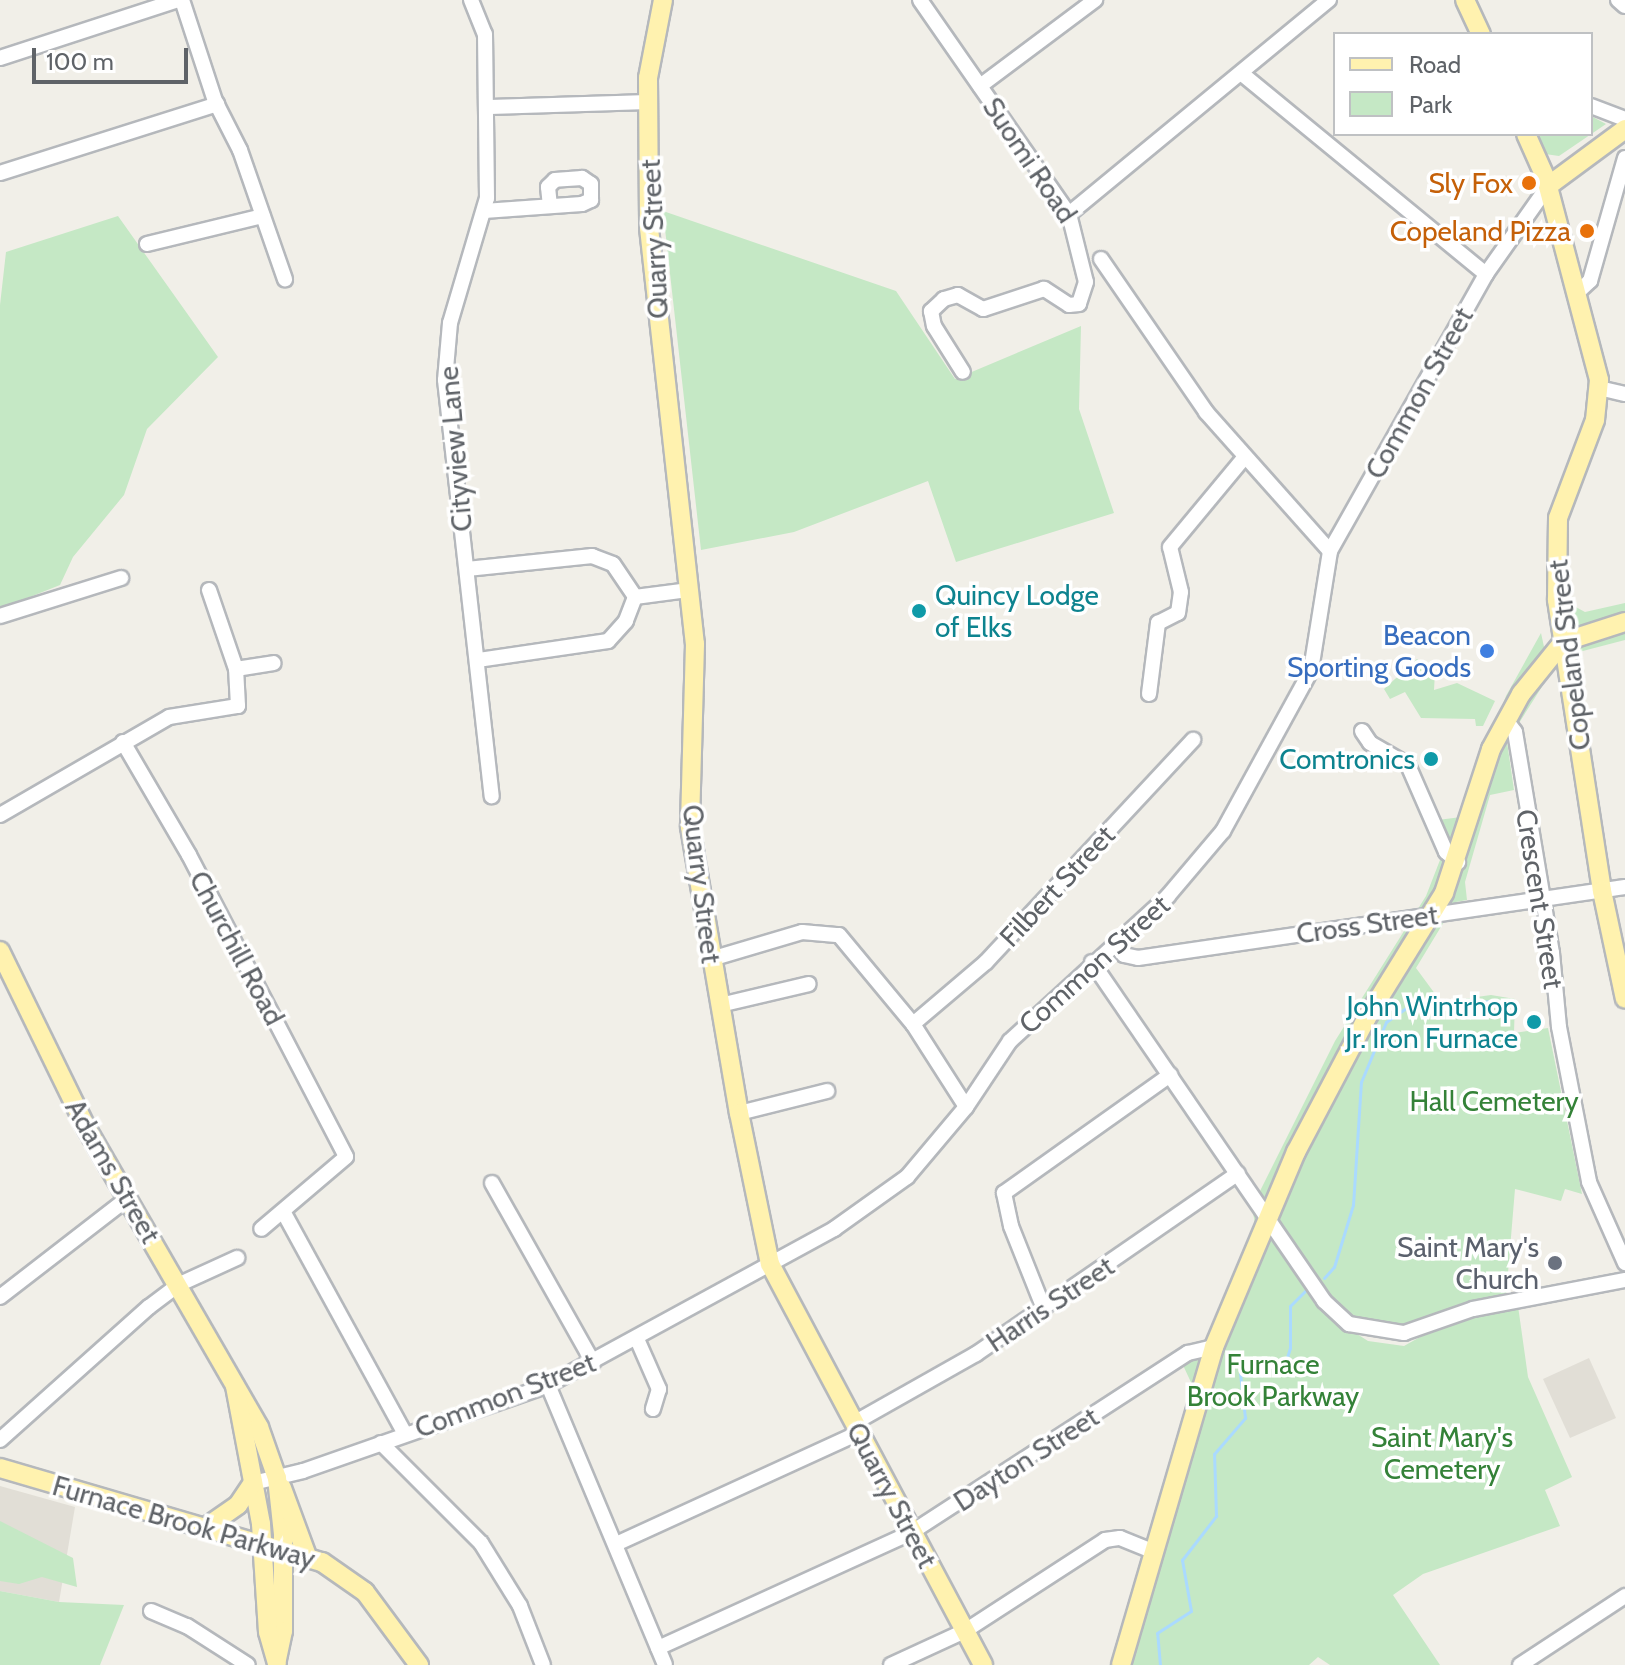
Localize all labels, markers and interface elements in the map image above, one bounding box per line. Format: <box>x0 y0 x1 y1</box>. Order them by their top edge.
scale bar <box>36 32 192 82</box>
legend <box>1333 32 1593 136</box>
text: 100 m <box>46 47 114 76</box>
text: Road <box>1409 50 1461 79</box>
text: Park <box>1409 90 1452 119</box>
street label: Suomi Road <box>976 91 1084 229</box>
street label: Quarry Street <box>633 158 675 320</box>
place label: Sly Fox <box>1428 166 1513 200</box>
marker: Sly Fox <box>1520 174 1538 192</box>
place label: Copeland Pizza <box>1390 214 1571 248</box>
marker: Copeland Pizza <box>1578 222 1596 240</box>
street label: Common Street <box>1358 301 1480 485</box>
street label: Cityview Lane <box>431 365 479 533</box>
street label: Copeland Street <box>1541 558 1597 752</box>
place label: Quincy Lodge of Elks <box>935 578 1099 644</box>
marker: Quincy Lodge of Elks <box>910 602 928 620</box>
place label: Beacon Sporting Goods <box>1287 618 1471 684</box>
marker: Beacon Sporting Goods <box>1478 642 1496 660</box>
place label: Comtronics <box>1279 742 1415 776</box>
marker: Comtronics <box>1422 750 1440 768</box>
street label: Quarry Street <box>676 803 728 965</box>
street label: Crescent Street <box>1509 807 1571 991</box>
street label: Filbert Street <box>992 818 1122 954</box>
street label: Churchill Road <box>182 865 292 1031</box>
street label: Common Street <box>1012 888 1176 1040</box>
street label: Cross Street <box>1294 897 1440 951</box>
place label: John Wintrhop Jr. Iron Furnace <box>1345 989 1518 1055</box>
marker: John Wintrhop Jr. Iron Furnace <box>1525 1013 1543 1031</box>
park label: Hall Cemetery <box>1409 1084 1579 1118</box>
street label: Adams Street <box>58 1093 168 1249</box>
place label: Saint Mary's Church <box>1397 1230 1539 1296</box>
street label: Harris Street <box>980 1249 1120 1359</box>
marker: Saint Mary's Church <box>1546 1254 1564 1272</box>
street label: Common Street <box>410 1345 600 1445</box>
park label: Furnace Brook Parkway <box>1187 1347 1359 1413</box>
street label: Dayton Street <box>947 1400 1105 1518</box>
street label: Quarry Street <box>840 1417 944 1573</box>
park label: Saint Mary's Cemetery <box>1371 1420 1513 1486</box>
street label: Furnace Brook Parkway <box>49 1468 319 1576</box>

